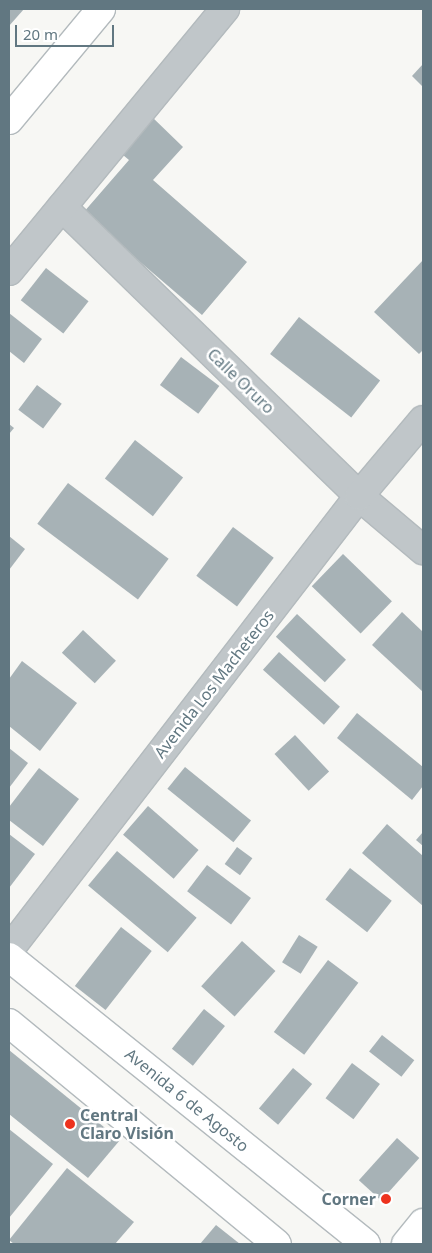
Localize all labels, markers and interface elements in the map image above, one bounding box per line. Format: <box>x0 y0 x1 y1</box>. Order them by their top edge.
scale bar <box>18 15 116 47</box>
text: 20 m <box>23 24 58 44</box>
street label: Calle Oruro <box>204 344 278 418</box>
street label: Avenida Los Macheteros <box>150 606 278 762</box>
street label: Avenida 6 de Agosto <box>121 1044 253 1156</box>
place label: Central Claro Visión <box>80 1105 174 1143</box>
marker: Central Claro Visión <box>64 1118 76 1130</box>
place label: Corner <box>321 1189 376 1209</box>
marker: Corner <box>380 1193 392 1205</box>

